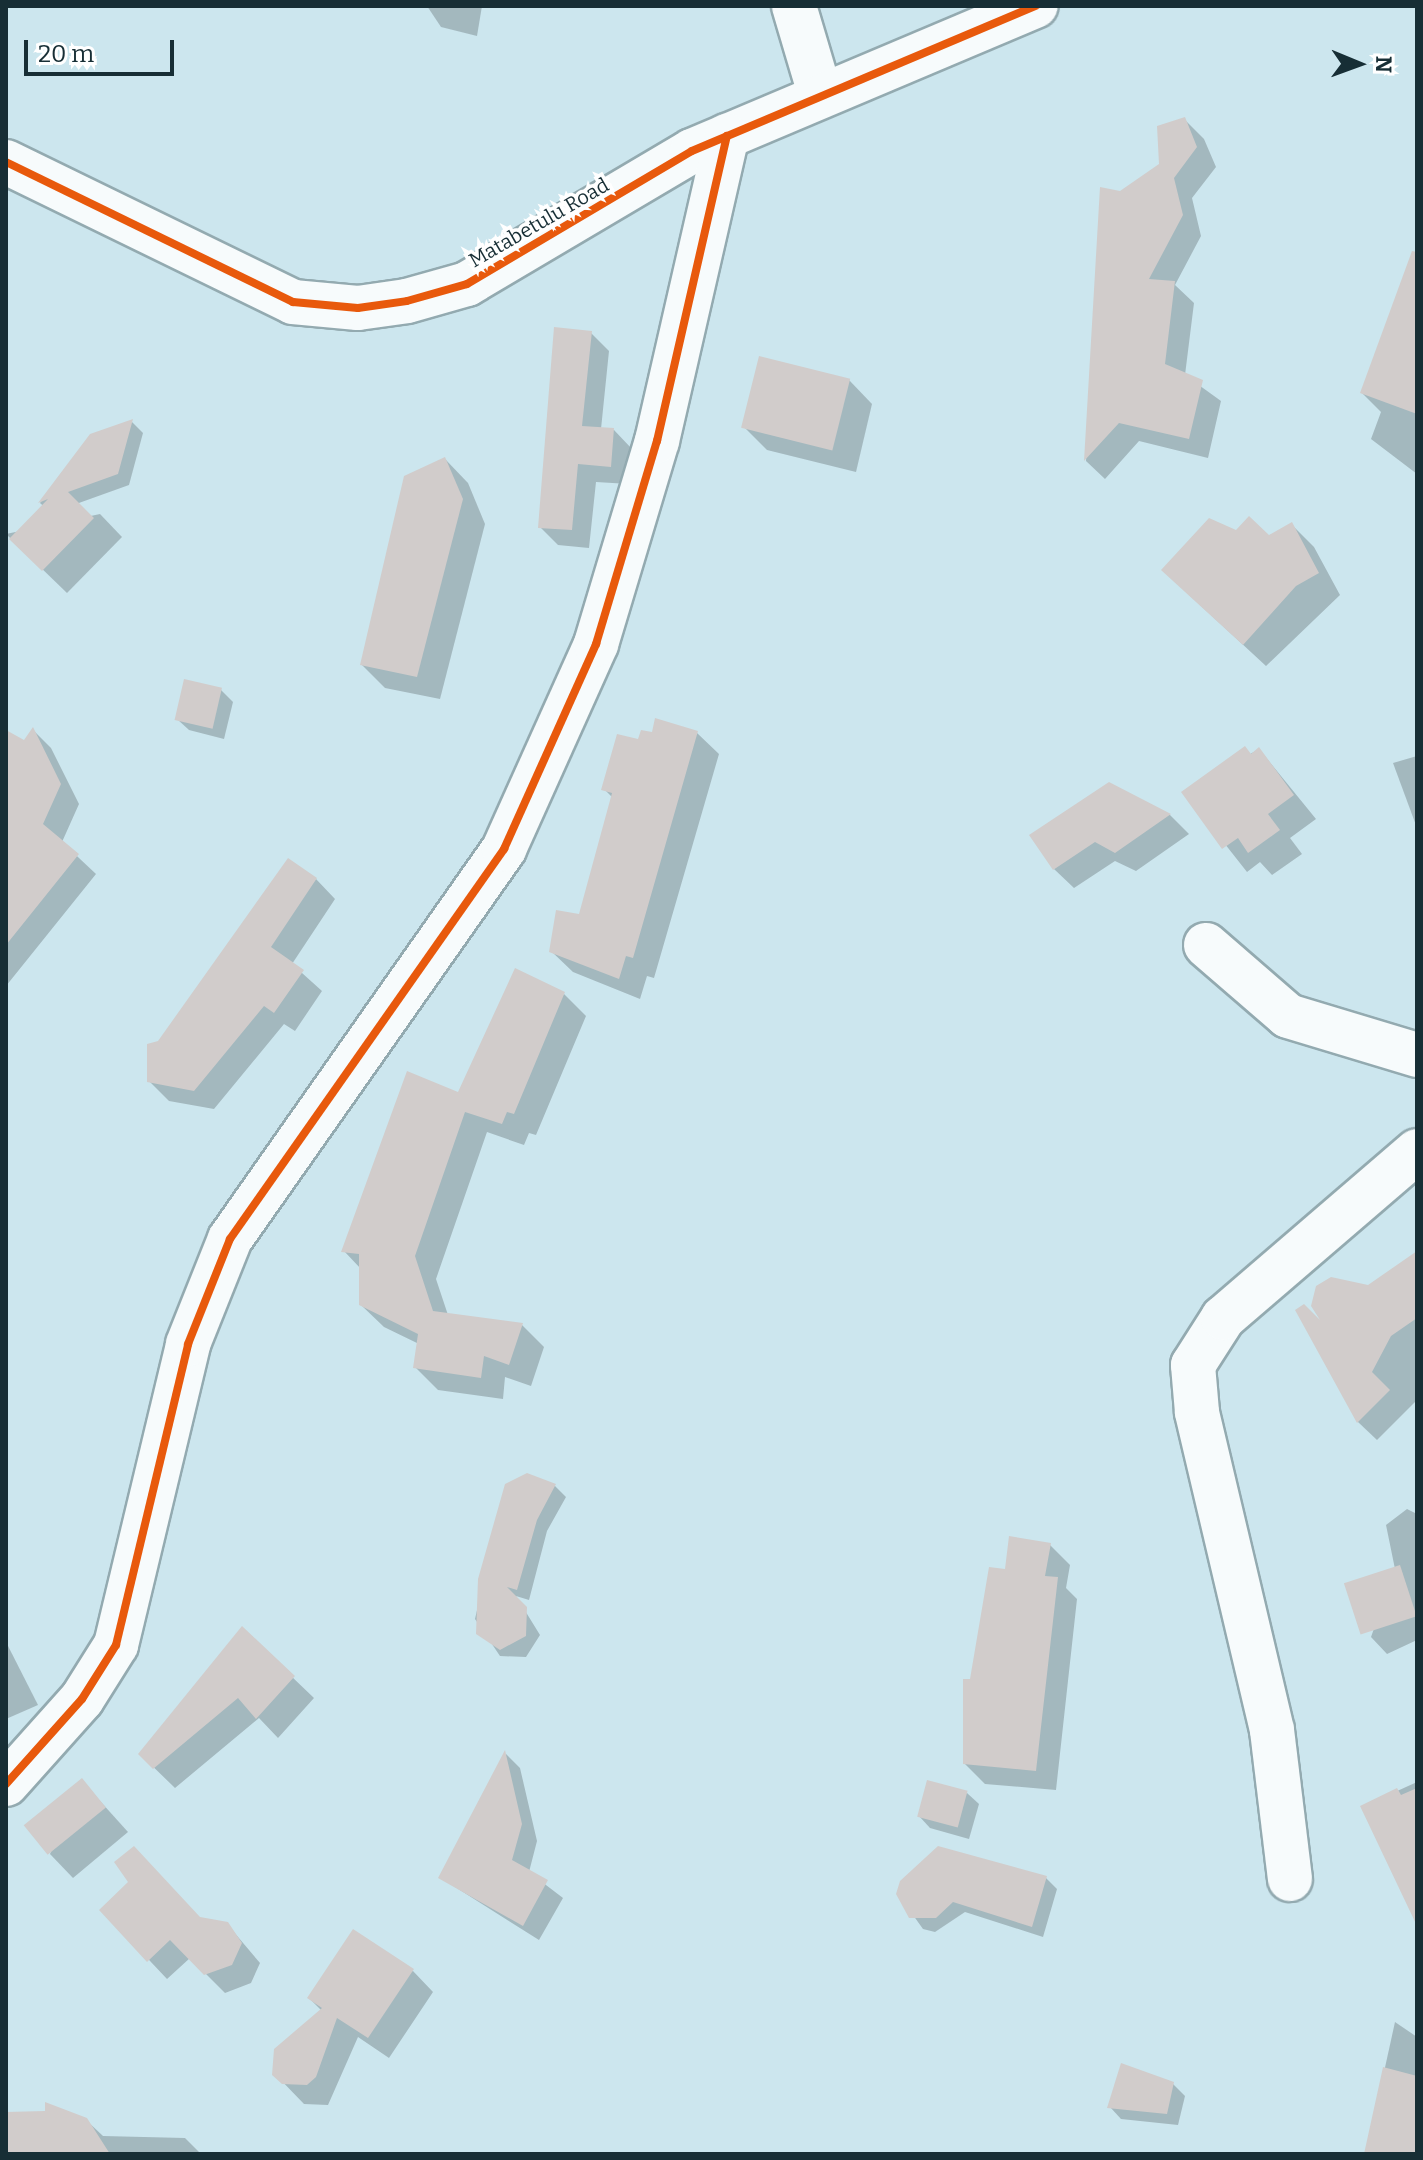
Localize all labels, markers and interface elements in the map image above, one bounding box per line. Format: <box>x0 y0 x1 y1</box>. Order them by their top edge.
scale bar <box>28 24 178 74</box>
north arrow <box>1319 24 1399 104</box>
text: 20 m <box>38 40 94 68</box>
text: N <box>1370 56 1397 73</box>
street label: Matabetulu Road <box>465 173 613 273</box>

